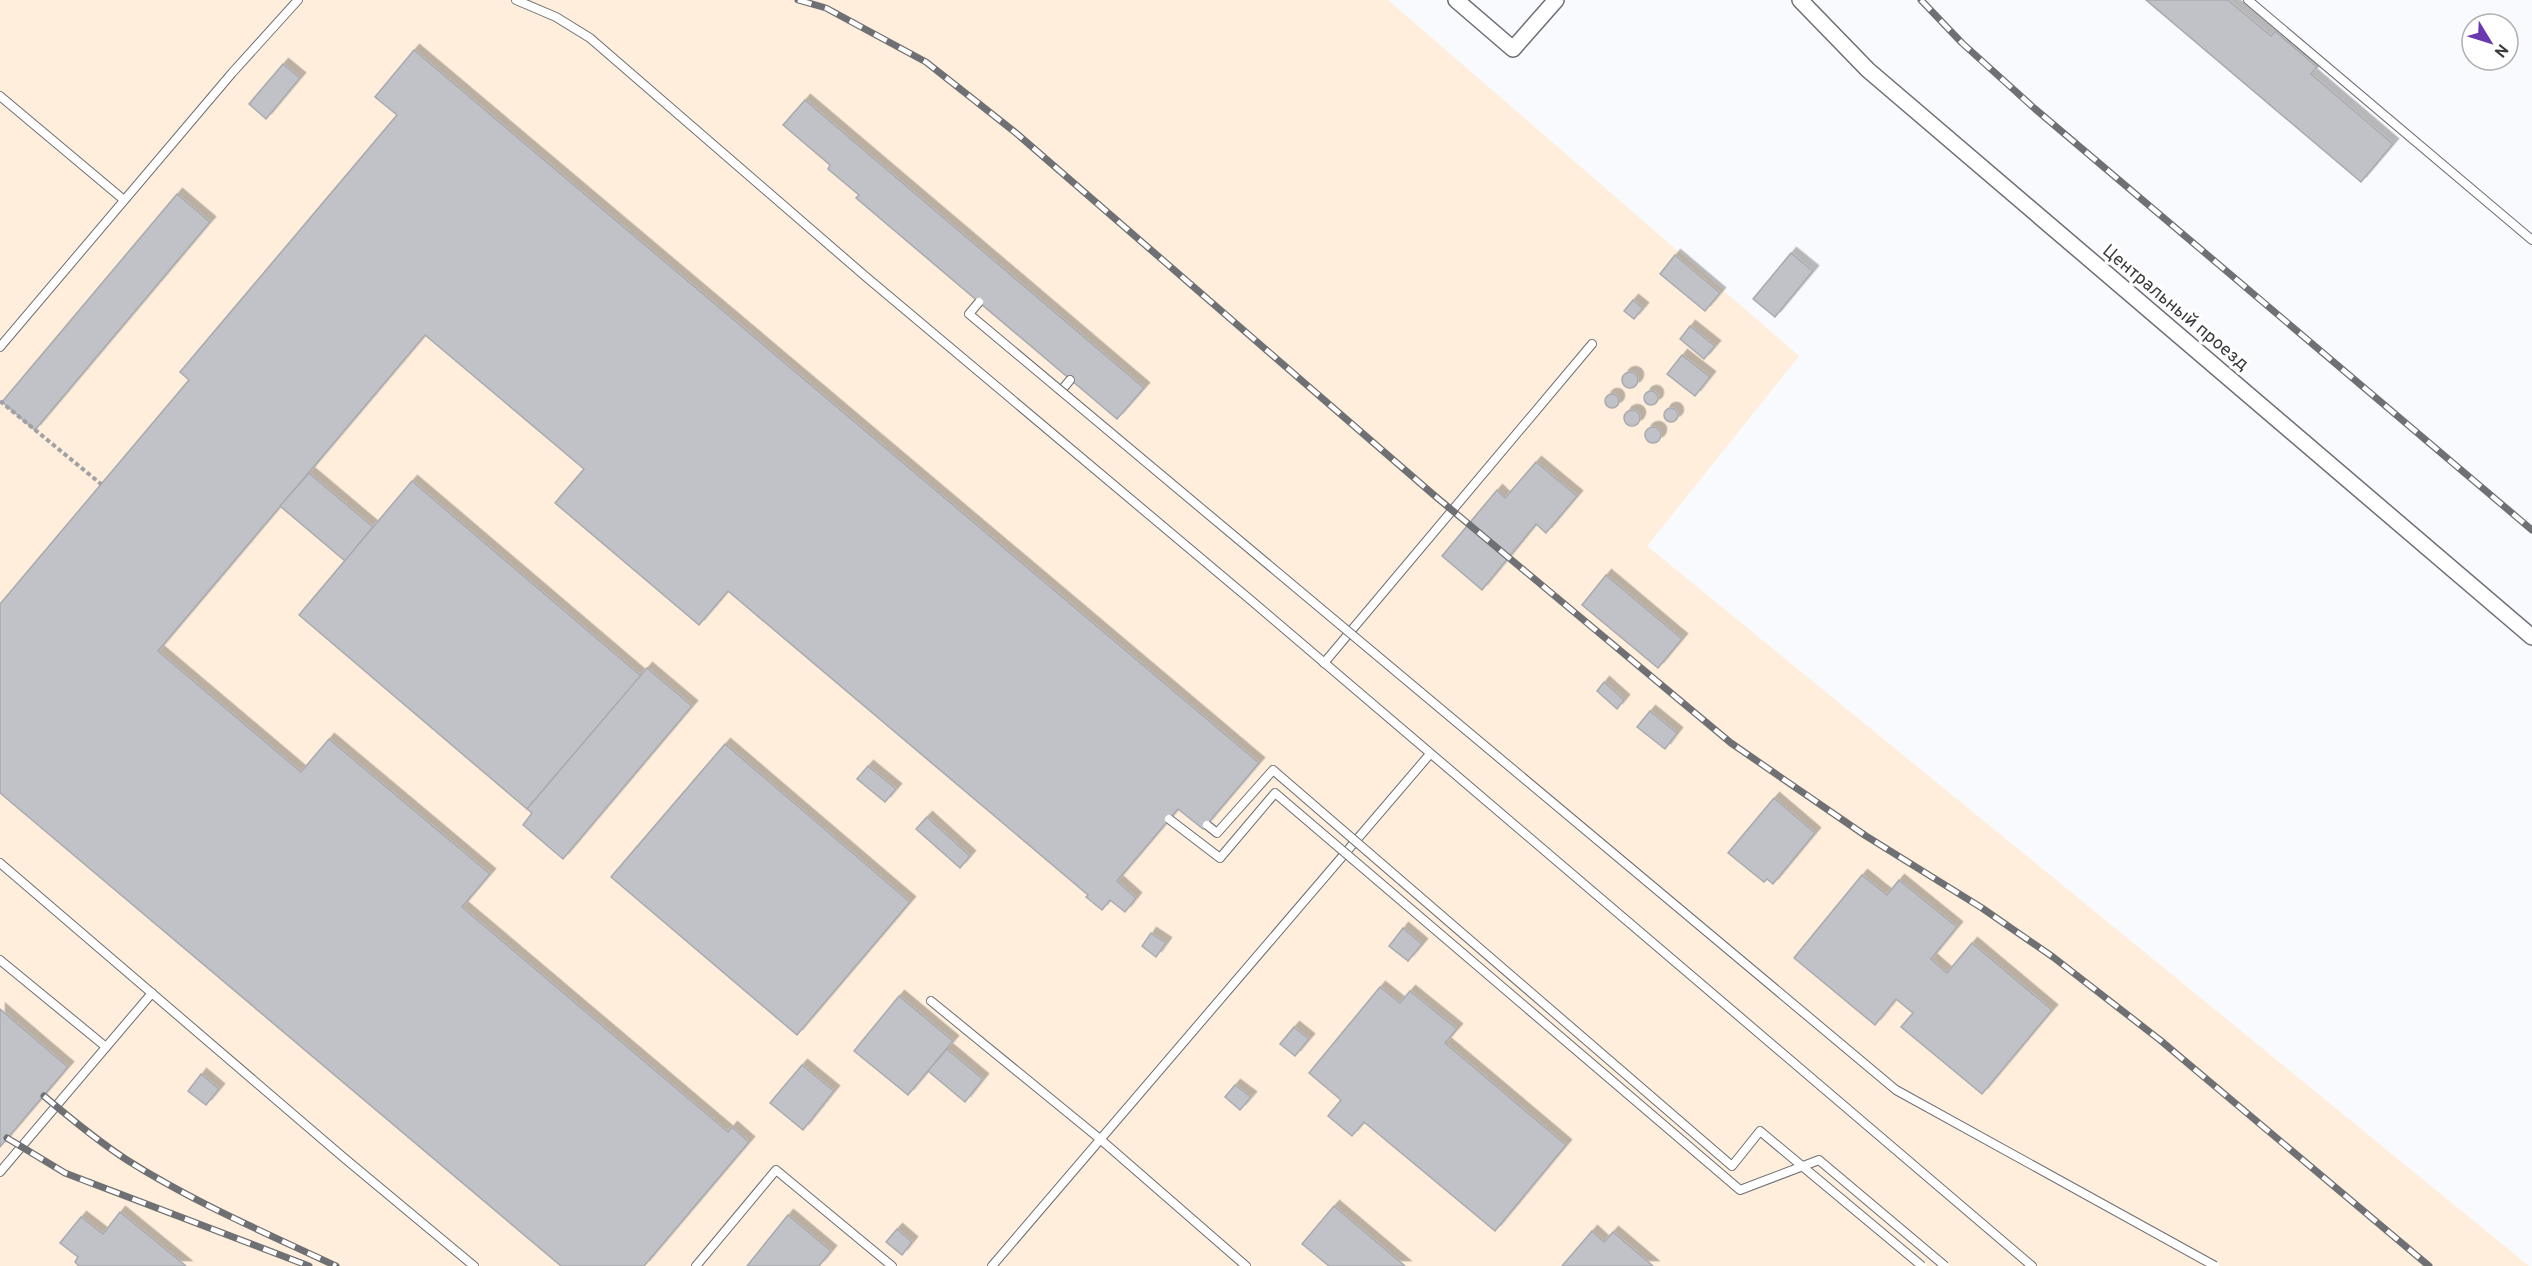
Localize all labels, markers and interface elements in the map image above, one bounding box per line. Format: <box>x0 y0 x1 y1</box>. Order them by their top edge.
north arrow <box>2460 12 2520 72</box>
text: N <box>2489 39 2512 61</box>
street label: Центральный проезд <box>2097 240 2253 376</box>

